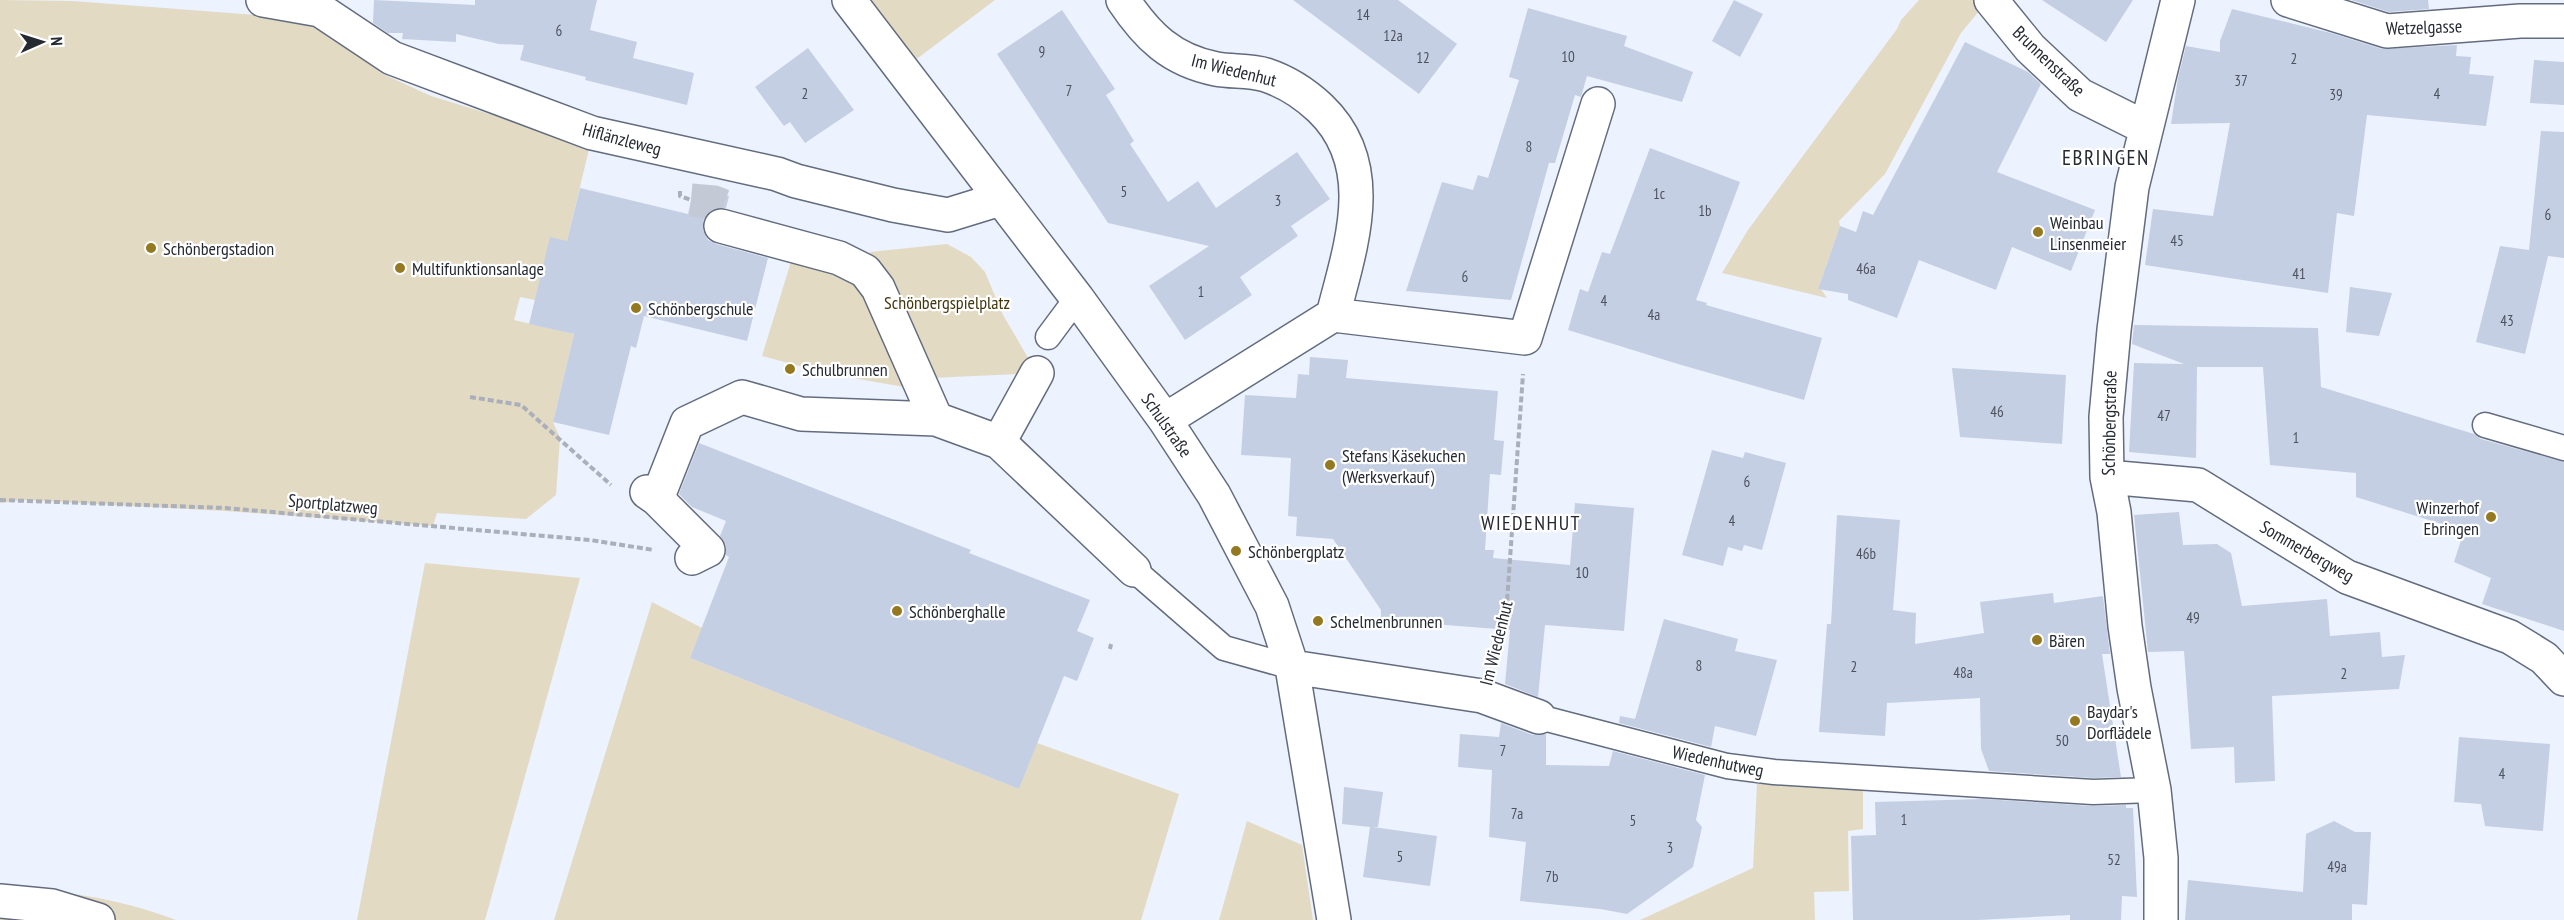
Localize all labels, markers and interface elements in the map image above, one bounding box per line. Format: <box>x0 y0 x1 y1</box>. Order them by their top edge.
house number: 14 <box>1356 5 1370 24</box>
north arrow <box>12 12 72 72</box>
street label: Wetzelgasse <box>2385 14 2463 40</box>
house number: 6 <box>556 21 563 40</box>
street label: Brunnenstraße <box>2008 21 2090 101</box>
house number: 12a <box>1383 26 1403 45</box>
text: N <box>47 36 67 46</box>
house number: 9 <box>1039 42 1045 61</box>
house number: 10 <box>1561 47 1575 66</box>
street label: Im Wiedenhut <box>1189 48 1279 92</box>
house number: 12 <box>1416 48 1430 67</box>
house number: 2 <box>2291 49 2297 68</box>
house number: 37 <box>2234 71 2248 90</box>
house number: 7 <box>1066 81 1072 100</box>
house number: 2 <box>802 84 808 103</box>
house number: 4 <box>2434 84 2441 103</box>
house number: 39 <box>2329 85 2343 104</box>
street label: Hiflänzleweg <box>580 117 664 161</box>
house number: 8 <box>1526 137 1532 156</box>
district label: EBRINGEN <box>2062 144 2150 171</box>
house number: 5 <box>1121 182 1127 201</box>
house number: 1c <box>1653 184 1666 203</box>
house number: 3 <box>1275 191 1281 210</box>
house number: 1b <box>1698 201 1712 220</box>
house number: 6 <box>2545 205 2552 224</box>
place label: Weinbau Linsenmeier <box>2050 211 2126 255</box>
marker: Weinbau Linsenmeier <box>2031 225 2045 239</box>
house number: 45 <box>2170 231 2184 250</box>
place label: Schönbergstadion <box>163 237 274 260</box>
marker: Schönbergstadion <box>144 241 158 255</box>
place label: Multifunktionsanlage <box>412 257 544 280</box>
house number: 46a <box>1856 259 1876 278</box>
marker: Multifunktionsanlage <box>393 261 407 275</box>
house number: 41 <box>2292 264 2306 283</box>
house number: 6 <box>1462 267 1469 286</box>
house number: 1 <box>1198 282 1204 301</box>
park label: Schönbergspielplatz <box>884 291 1010 314</box>
house number: 4 <box>1601 291 1608 310</box>
place label: Schönbergschule <box>648 297 754 320</box>
marker: Schönbergschule <box>629 301 643 315</box>
house number: 4a <box>1648 305 1660 324</box>
house number: 43 <box>2500 311 2514 330</box>
place label: Schulbrunnen <box>802 358 888 381</box>
marker: Schulbrunnen <box>783 362 797 376</box>
street label: Schönbergstraße <box>2097 370 2121 476</box>
street label: Schulstraße <box>1137 388 1197 462</box>
house number: 46 <box>1990 402 2004 421</box>
house number: 47 <box>2157 406 2171 425</box>
house number: 1 <box>2293 428 2299 447</box>
place label: Stefans Käsekuchen (Werksverkauf) <box>1342 444 1466 488</box>
marker: Stefans Käsekuchen (Werksverkauf) <box>1323 458 1337 472</box>
house number: 6 <box>1744 472 1751 491</box>
street label: Sportplatzweg <box>287 489 379 519</box>
place label: Winzerhof Ebringen <box>2416 496 2480 540</box>
district label: WIEDENHUT <box>1481 510 1581 536</box>
marker: Winzerhof Ebringen <box>2484 510 2498 524</box>
house number: 4 <box>1729 511 1736 530</box>
street label: Sommerbergweg <box>2256 515 2358 587</box>
place label: Schönbergplatz <box>1248 540 1344 563</box>
marker: Schönbergplatz <box>1229 544 1243 558</box>
house number: 46b <box>1856 544 1876 563</box>
house number: 10 <box>1575 563 1589 582</box>
street label: Im Wiedenhut <box>1474 598 1518 688</box>
place label: Schönberghalle <box>909 600 1006 623</box>
marker: Schönberghalle <box>890 604 904 618</box>
house number: 49 <box>2186 608 2200 627</box>
place label: Schelmenbrunnen <box>1330 610 1442 633</box>
marker: Schelmenbrunnen <box>1311 614 1325 628</box>
place label: Bären <box>2049 629 2085 652</box>
marker: Bären <box>2030 633 2044 647</box>
house number: 8 <box>1696 656 1702 675</box>
house number: 2 <box>1851 657 1857 676</box>
house number: 48a <box>1953 663 1973 682</box>
house number: 2 <box>2341 664 2347 683</box>
place label: Baydar's Dorflädele <box>2087 700 2152 744</box>
marker: Baydar's Dorflädele <box>2068 714 2082 728</box>
house number: 50 <box>2055 731 2069 750</box>
street label: Wiedenhutweg <box>1670 740 1766 782</box>
house number: 7 <box>1500 741 1506 760</box>
house number: 4 <box>2499 764 2506 783</box>
house number: 7a <box>1511 804 1523 823</box>
house number: 1 <box>1901 810 1907 829</box>
house number: 5 <box>1630 811 1636 830</box>
house number: 3 <box>1667 838 1673 857</box>
house number: 5 <box>1397 847 1403 866</box>
house number: 52 <box>2107 850 2121 869</box>
house number: 49a <box>2327 857 2347 876</box>
house number: 7b <box>1545 867 1559 886</box>

